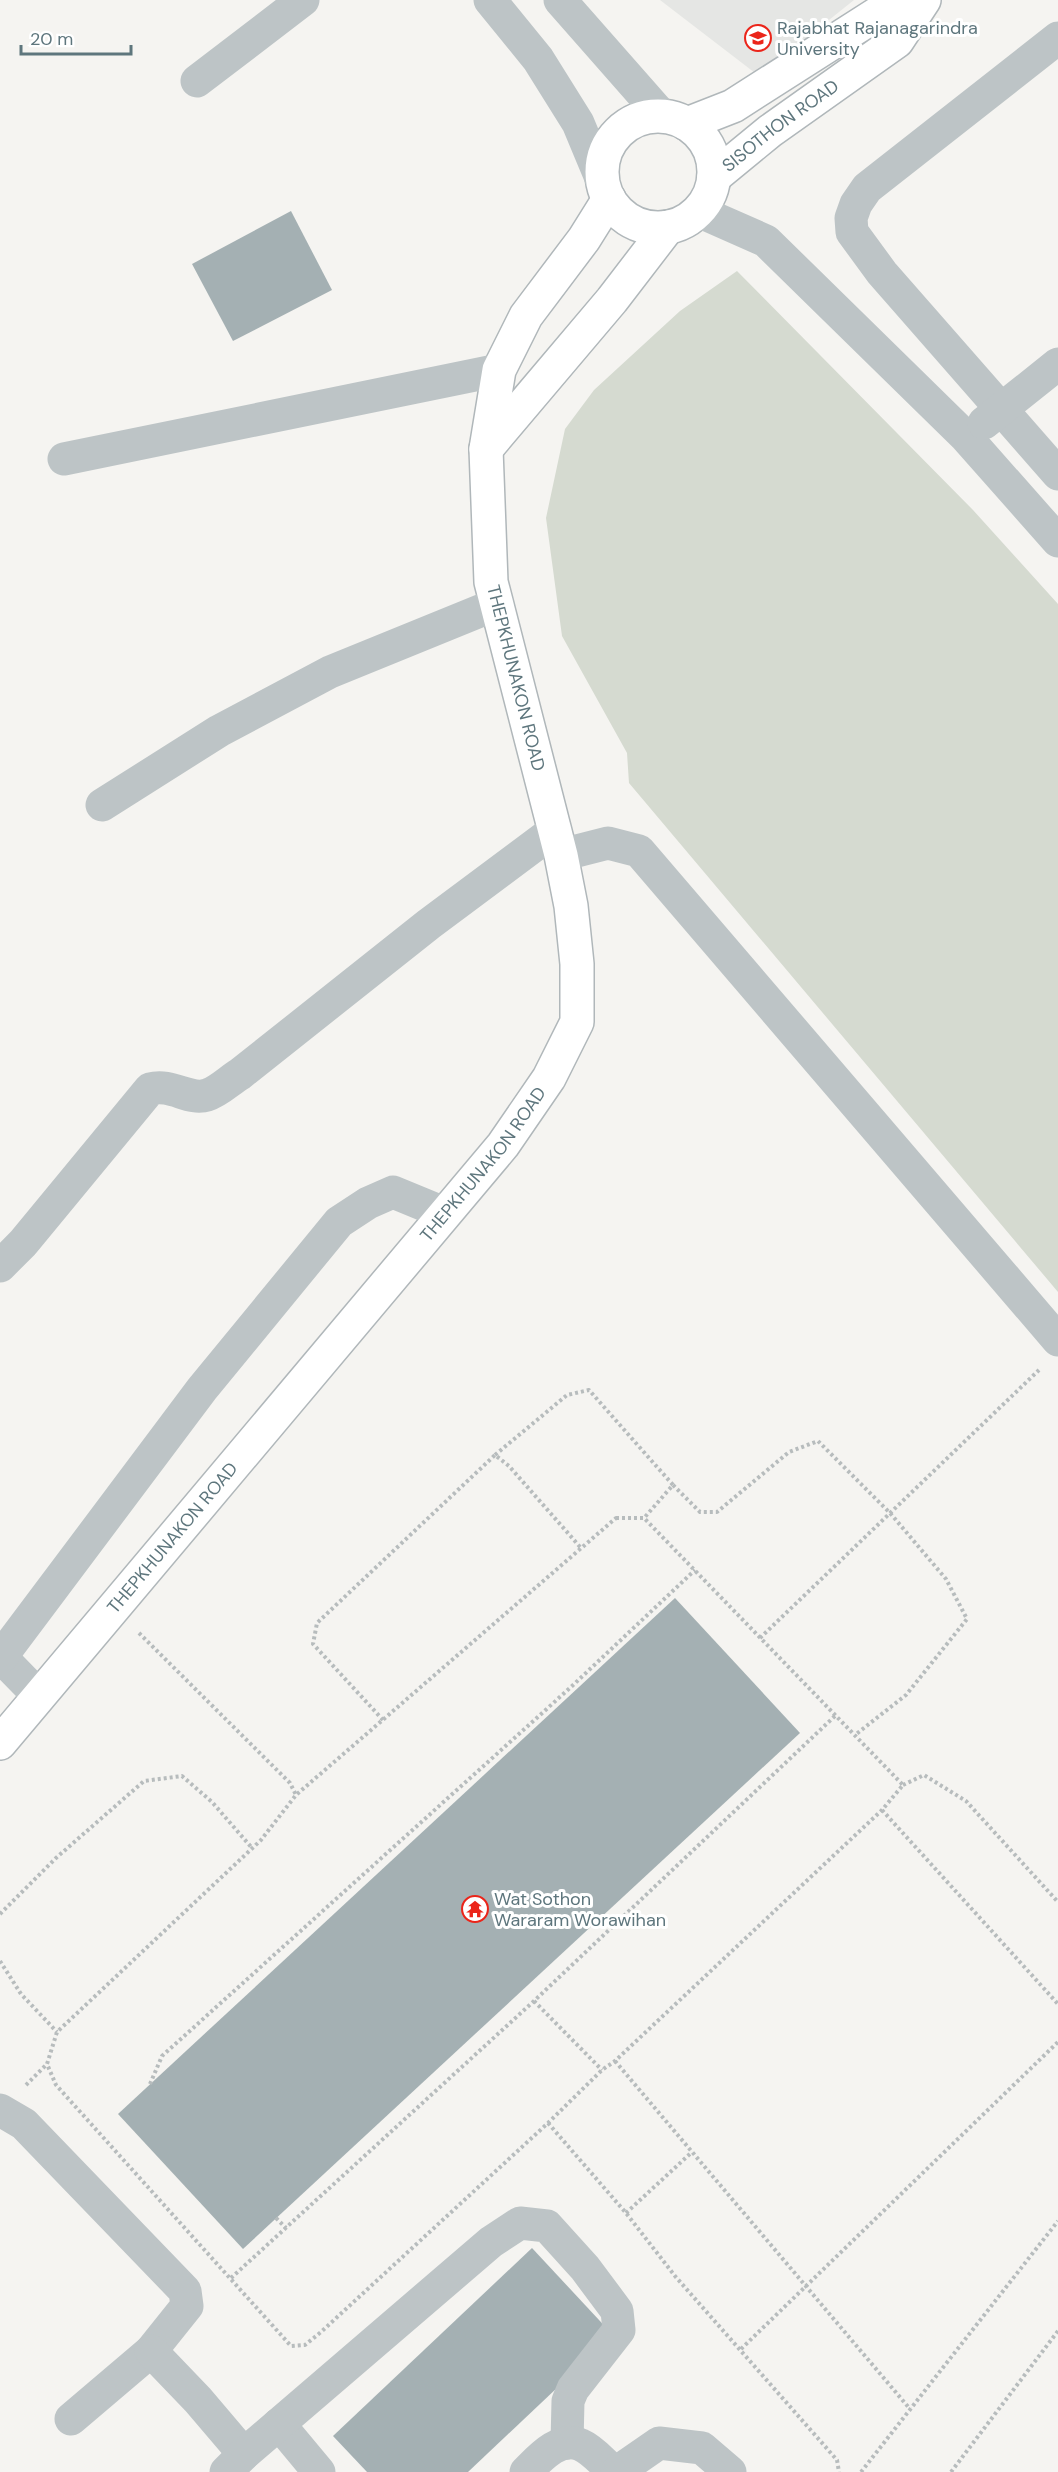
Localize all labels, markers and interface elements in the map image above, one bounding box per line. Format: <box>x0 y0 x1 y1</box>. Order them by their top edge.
place label: Rajabhat Rajanagarindra University <box>777 16 978 61</box>
scale bar <box>21 18 130 56</box>
school or university icon: Rajabhat Rajanagarindra University <box>743 23 773 53</box>
text: 20 m <box>30 27 73 51</box>
street label: SISOTHON ROAD <box>717 74 843 177</box>
street label: THEPKHUNAKON ROAD <box>481 582 551 774</box>
street label: THEPKHUNAKON ROAD <box>415 1082 551 1247</box>
street label: THEPKHUNAKON ROAD <box>102 1457 243 1619</box>
place label: Wat Sothon Wararam Worawihan <box>494 1887 666 1932</box>
temple icon: Wat Sothon Wararam Worawihan <box>460 1894 490 1924</box>

